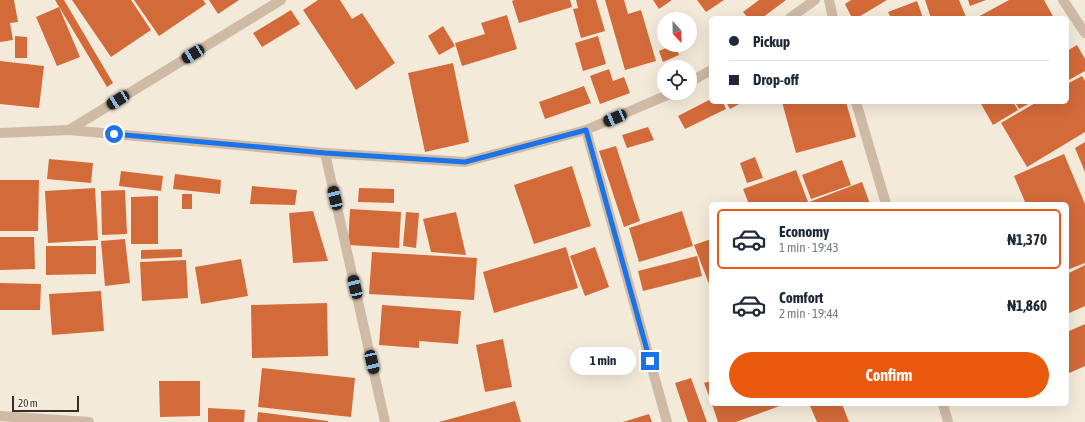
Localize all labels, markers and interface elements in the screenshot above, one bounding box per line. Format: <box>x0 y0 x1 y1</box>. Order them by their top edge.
north arrow <box>657 12 697 52</box>
map controls <box>657 12 697 100</box>
text: Pickup <box>753 33 790 50</box>
car <box>180 43 206 65</box>
button: locate <box>657 60 697 100</box>
text: Drop-off <box>753 71 799 88</box>
car <box>105 89 131 111</box>
car <box>602 108 628 128</box>
route start <box>105 125 123 143</box>
car <box>326 185 344 211</box>
icon: car <box>731 221 767 257</box>
text: Economy <box>779 223 829 240</box>
text: ₦1,370 <box>1007 231 1047 248</box>
text: 1 min · 19:43 <box>779 240 839 255</box>
car <box>346 274 364 300</box>
icon: car <box>731 287 767 323</box>
text: Comfort <box>779 289 823 306</box>
text: ₦1,860 <box>1007 297 1047 314</box>
text: 2 min · 19:44 <box>779 306 839 321</box>
callout: 1 min <box>570 347 636 375</box>
car <box>363 349 381 375</box>
route end <box>641 352 659 370</box>
button: Confirm <box>729 352 1049 398</box>
text: 1 min <box>590 353 616 368</box>
scale bar <box>12 394 79 413</box>
text: 20 m <box>18 397 38 409</box>

